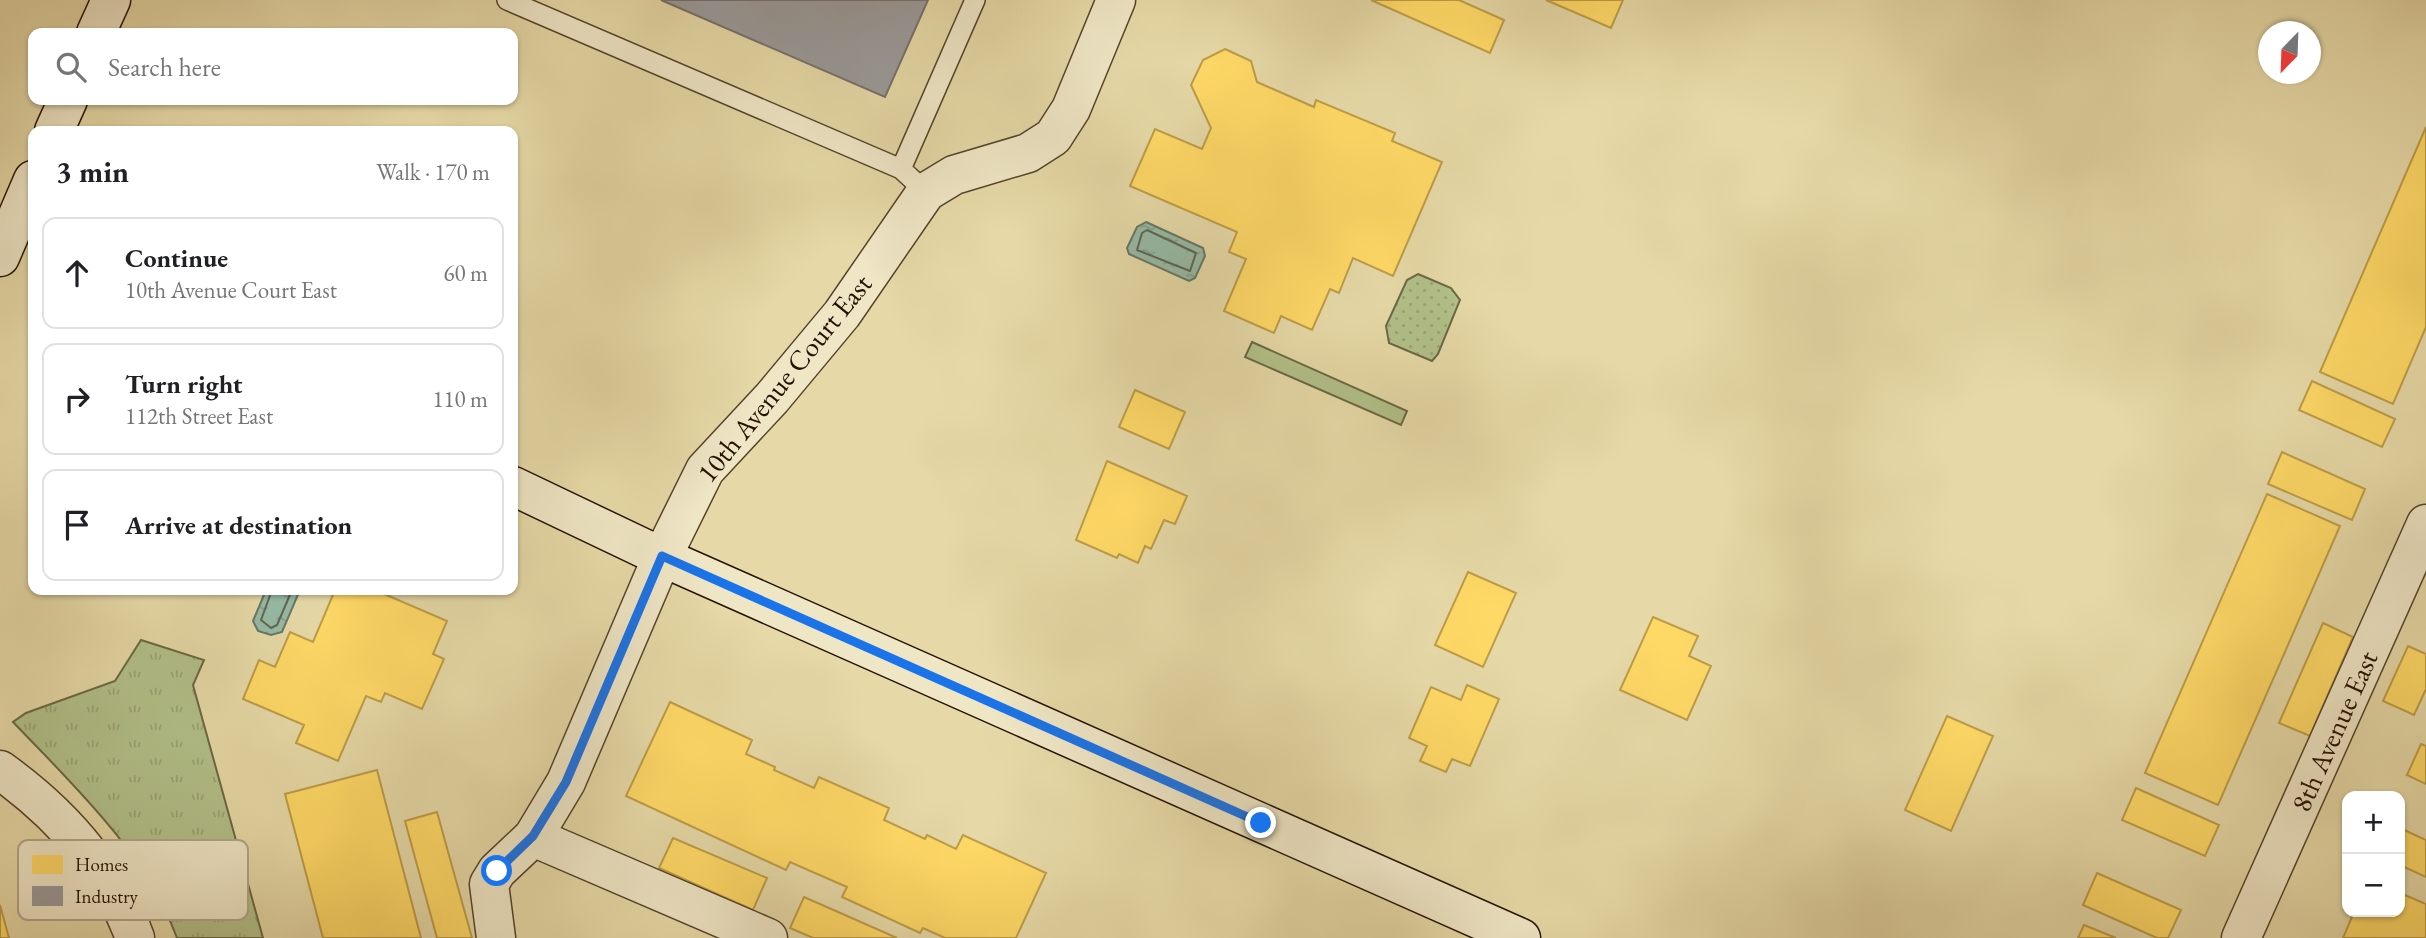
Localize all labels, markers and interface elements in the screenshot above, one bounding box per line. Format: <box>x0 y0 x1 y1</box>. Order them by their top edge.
north arrow <box>2258 21 2321 84</box>
search box <box>28 28 518 105</box>
icon: search <box>52 48 90 86</box>
text: Search here <box>108 50 221 84</box>
text: 3 min <box>56 152 129 191</box>
text: Walk · 170 m <box>376 157 490 187</box>
text: Continue <box>125 241 228 275</box>
icon: ahead <box>58 254 96 292</box>
text: 60 m <box>443 258 488 288</box>
street label: 10th Avenue Court East <box>689 266 879 490</box>
text: 10th Avenue Court East <box>125 275 337 305</box>
text: Turn right <box>125 367 243 401</box>
icon: right <box>58 380 96 418</box>
text: 110 m <box>432 384 488 414</box>
text: 112th Street East <box>125 401 273 431</box>
icon: arrive <box>58 506 96 544</box>
text: Arrive at destination <box>125 508 352 542</box>
street label: 8th Avenue East <box>2283 645 2386 817</box>
map controls <box>2342 791 2405 917</box>
button: + <box>2342 791 2405 854</box>
route end <box>1245 807 1276 838</box>
legend <box>18 840 248 920</box>
text: Homes <box>75 852 128 877</box>
button: − <box>2342 854 2405 917</box>
route start <box>481 855 512 886</box>
text: Industry <box>75 884 139 909</box>

